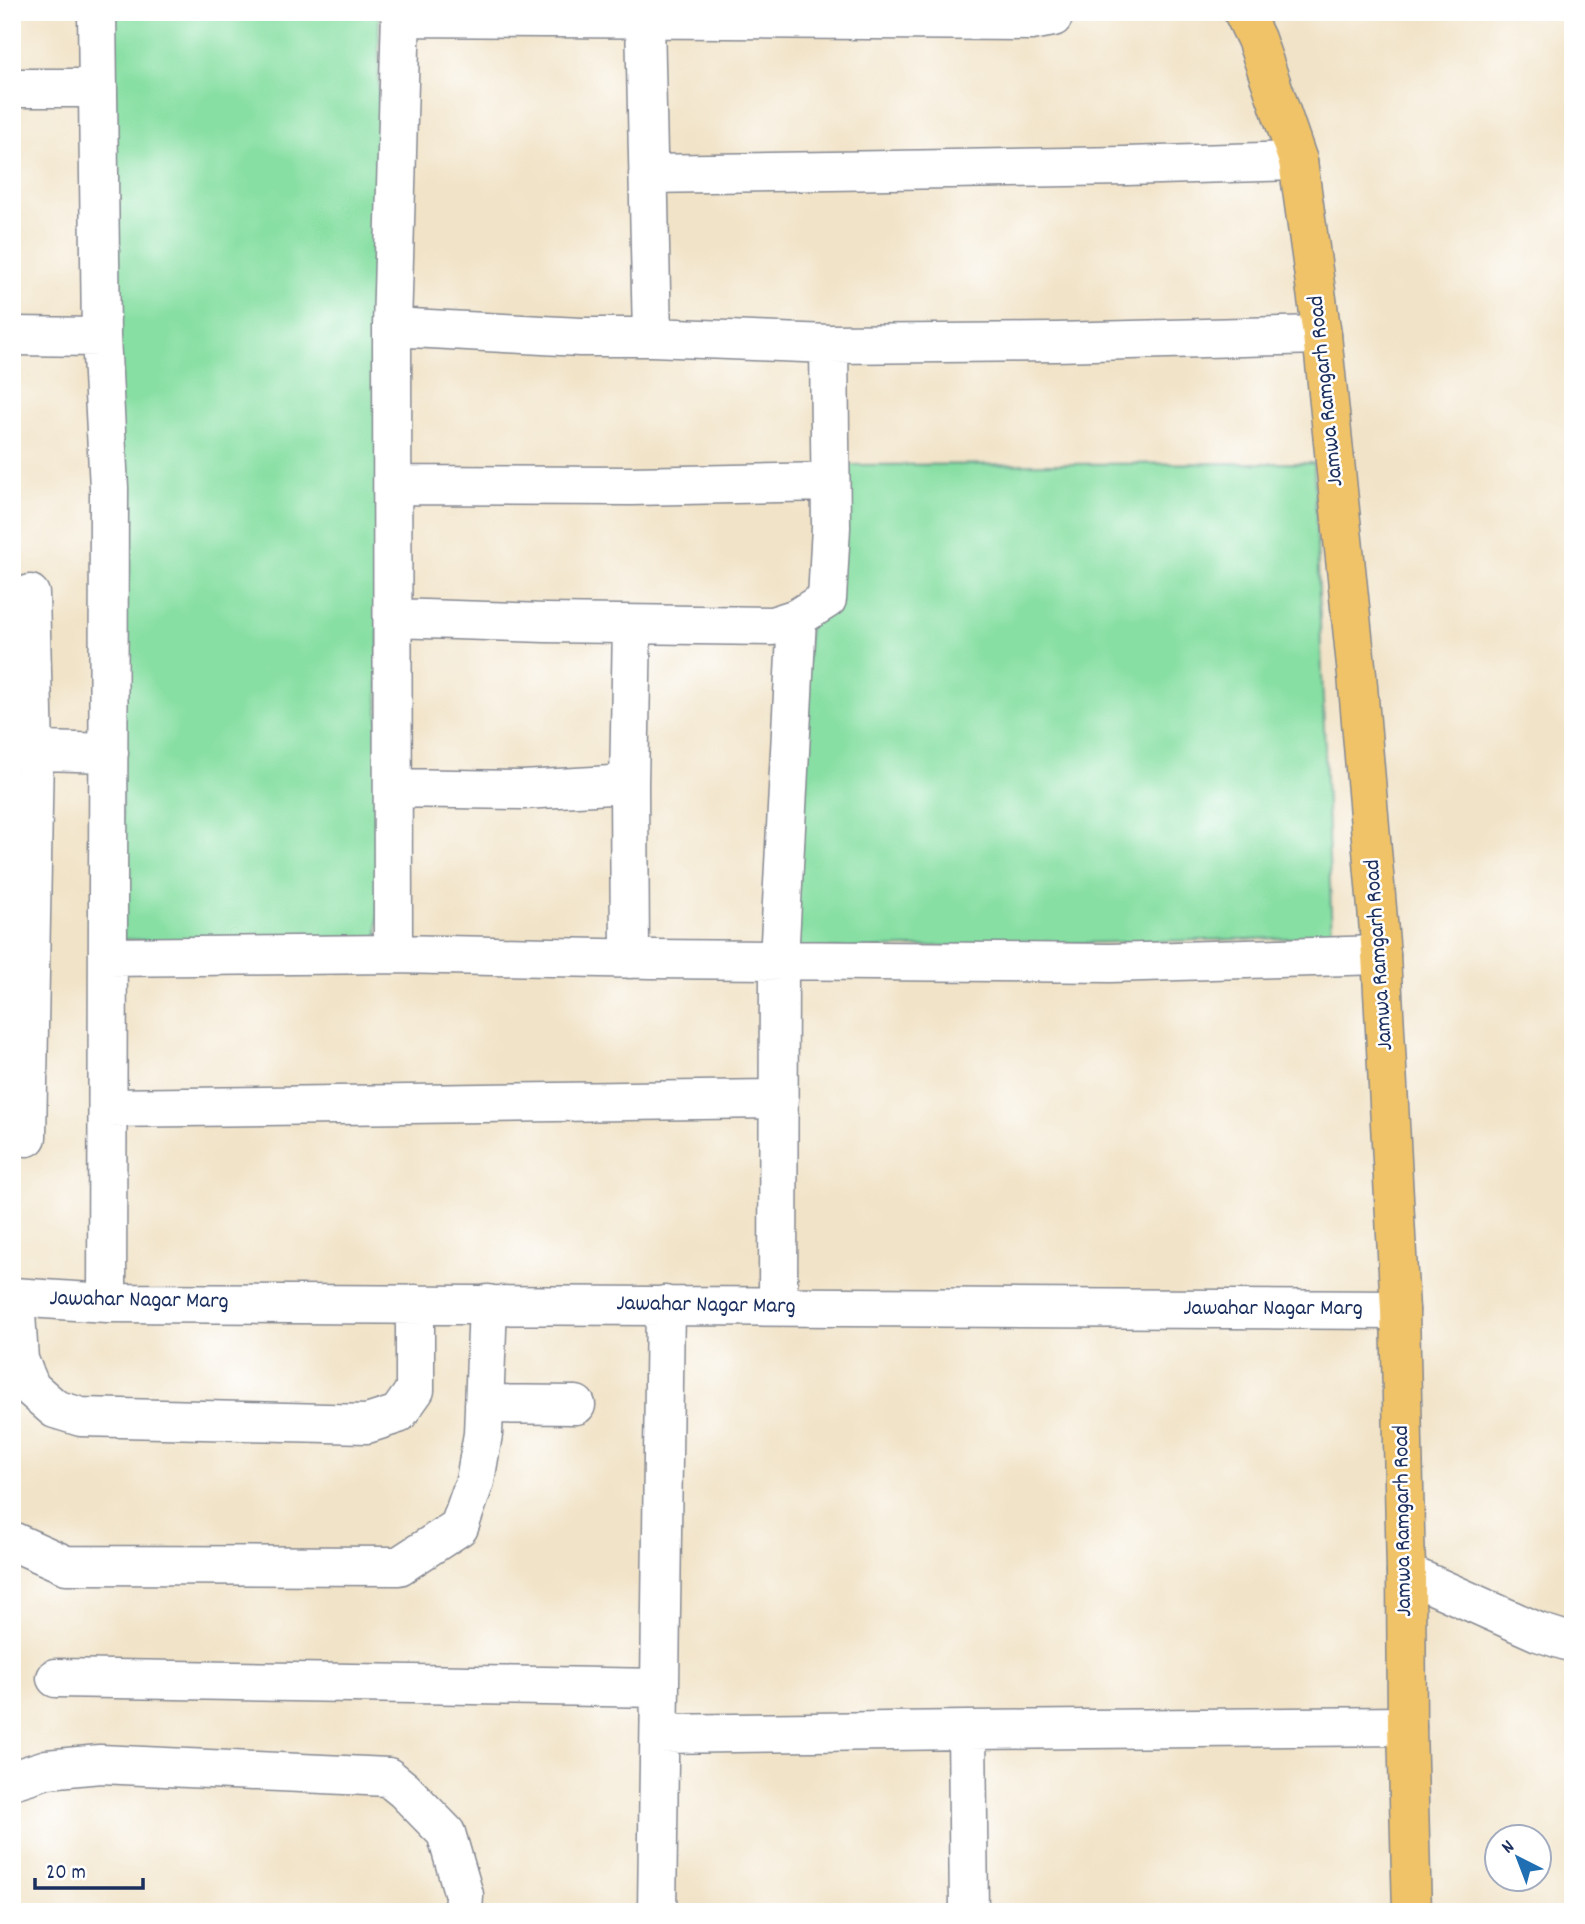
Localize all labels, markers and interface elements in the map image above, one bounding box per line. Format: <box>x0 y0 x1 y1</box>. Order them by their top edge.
street label: Jamwa Ramgarh Road <box>1301 294 1353 488</box>
street label: Jamwa Ramgarh Road <box>1357 858 1403 1052</box>
street label: Jawahar Nagar Marg <box>49 1283 229 1319</box>
street label: Jawahar Nagar Marg <box>616 1288 796 1324</box>
street label: Jawahar Nagar Marg <box>1183 1293 1363 1326</box>
street label: Jamwa Ramgarh Road <box>1386 1425 1422 1617</box>
north arrow <box>1484 1822 1554 1892</box>
text: N <box>1496 1835 1521 1861</box>
scale bar <box>35 1847 144 1891</box>
text: 20 m <box>46 1859 86 1889</box>

